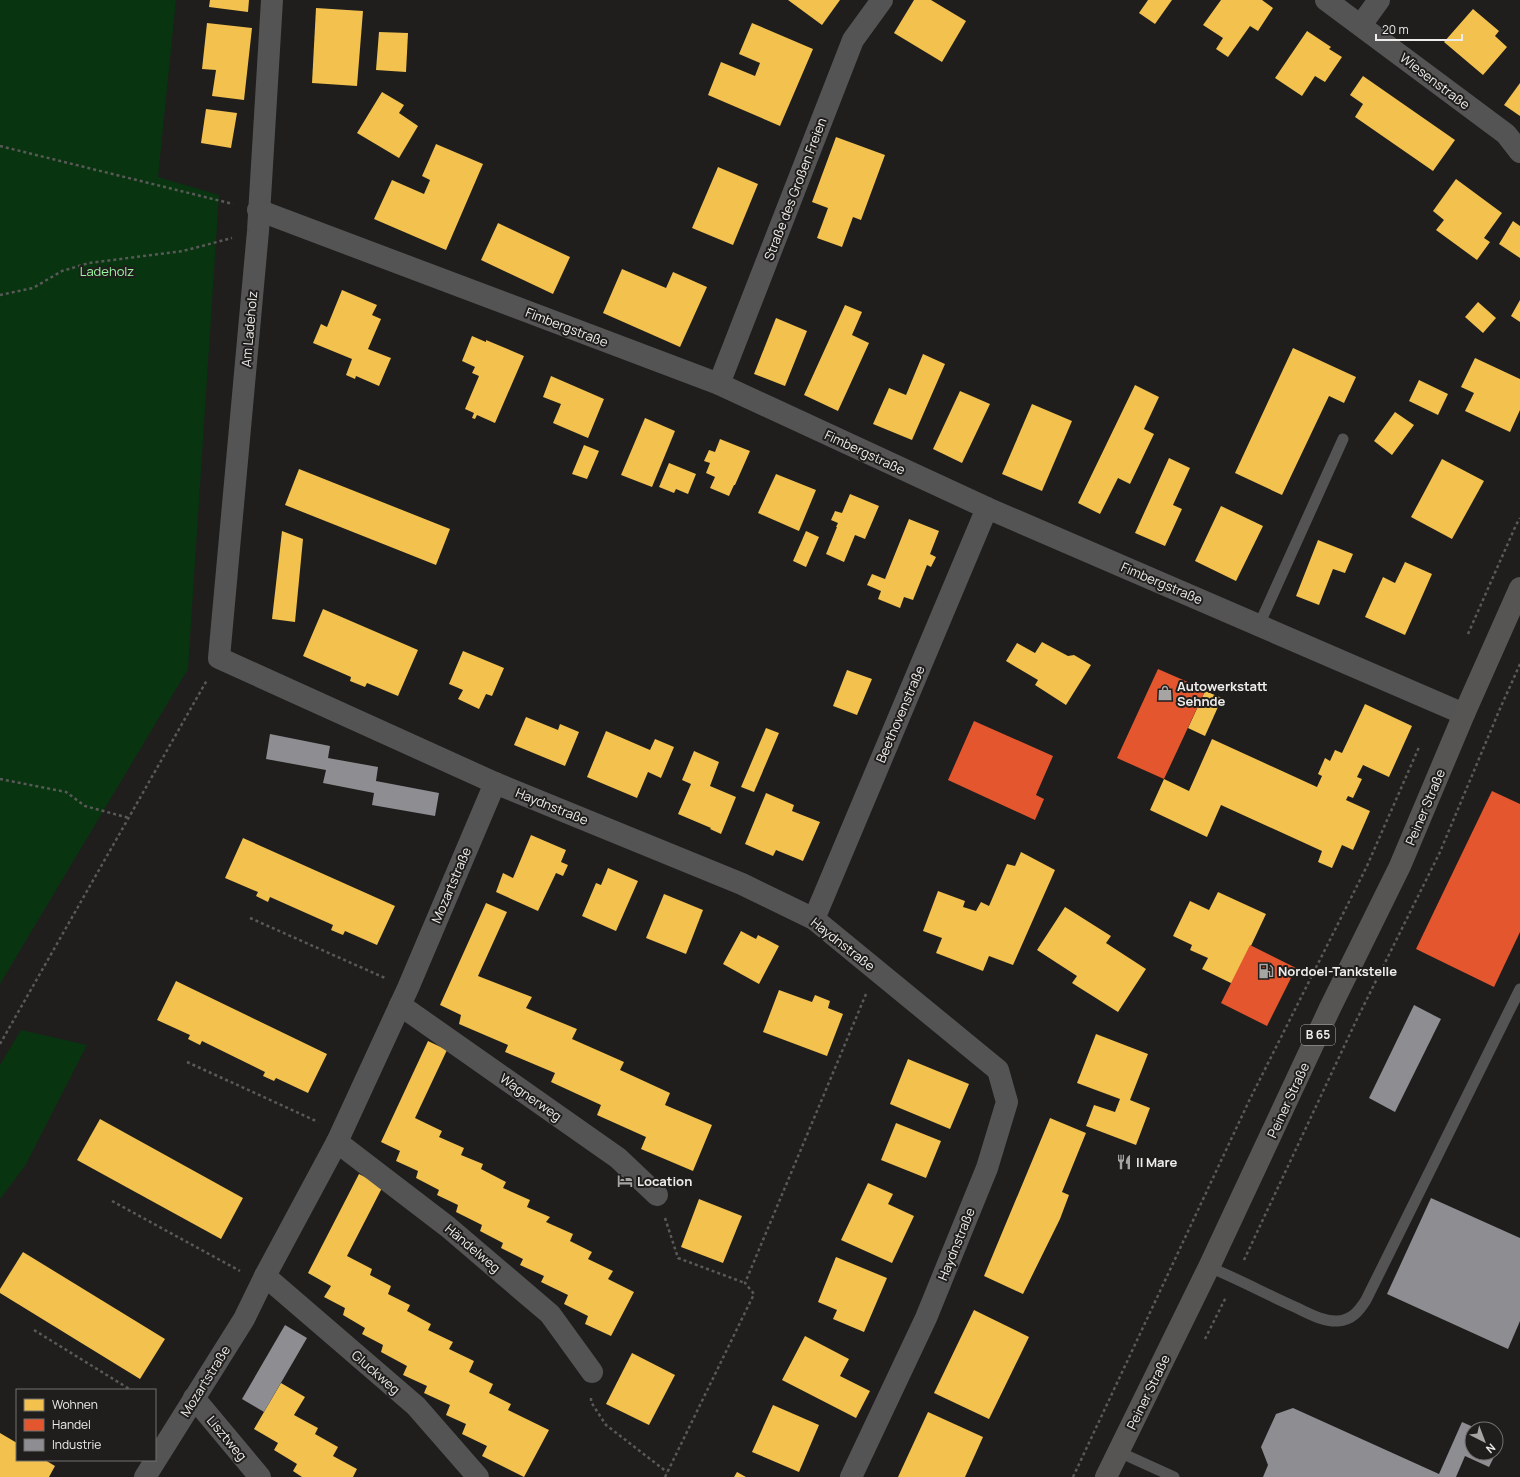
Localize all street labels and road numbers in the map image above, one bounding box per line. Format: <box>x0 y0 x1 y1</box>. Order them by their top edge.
street label: Wiesenstraße <box>1396 49 1474 114</box>
street label: Straße des Großen Freien <box>759 115 831 263</box>
street label: Am Ladeholz <box>237 290 261 368</box>
street label: Fimbergstraße <box>523 303 611 351</box>
street label: Fimbergstraße <box>822 425 909 479</box>
street label: Fimbergstraße <box>1118 558 1206 608</box>
street label: Beethovenstraße <box>871 662 929 765</box>
street label: Peiner Straße <box>1401 766 1449 848</box>
street label: Haydnstraße <box>513 783 591 829</box>
street label: Mozartstraße <box>427 844 475 926</box>
street label: Haydnstraße <box>807 913 879 975</box>
road number: B 65 <box>1301 1025 1335 1045</box>
street label: Peiner Straße <box>1263 1059 1313 1141</box>
street label: Wagnerweg <box>497 1069 565 1125</box>
street label: Haydnstraße <box>933 1205 979 1283</box>
street label: Händelweg <box>441 1220 505 1276</box>
street label: Mozartstraße <box>176 1342 234 1420</box>
street label: Gluckweg <box>348 1346 404 1398</box>
street label: Peiner Straße <box>1122 1351 1174 1432</box>
street label: Lisztweg <box>203 1412 251 1464</box>

